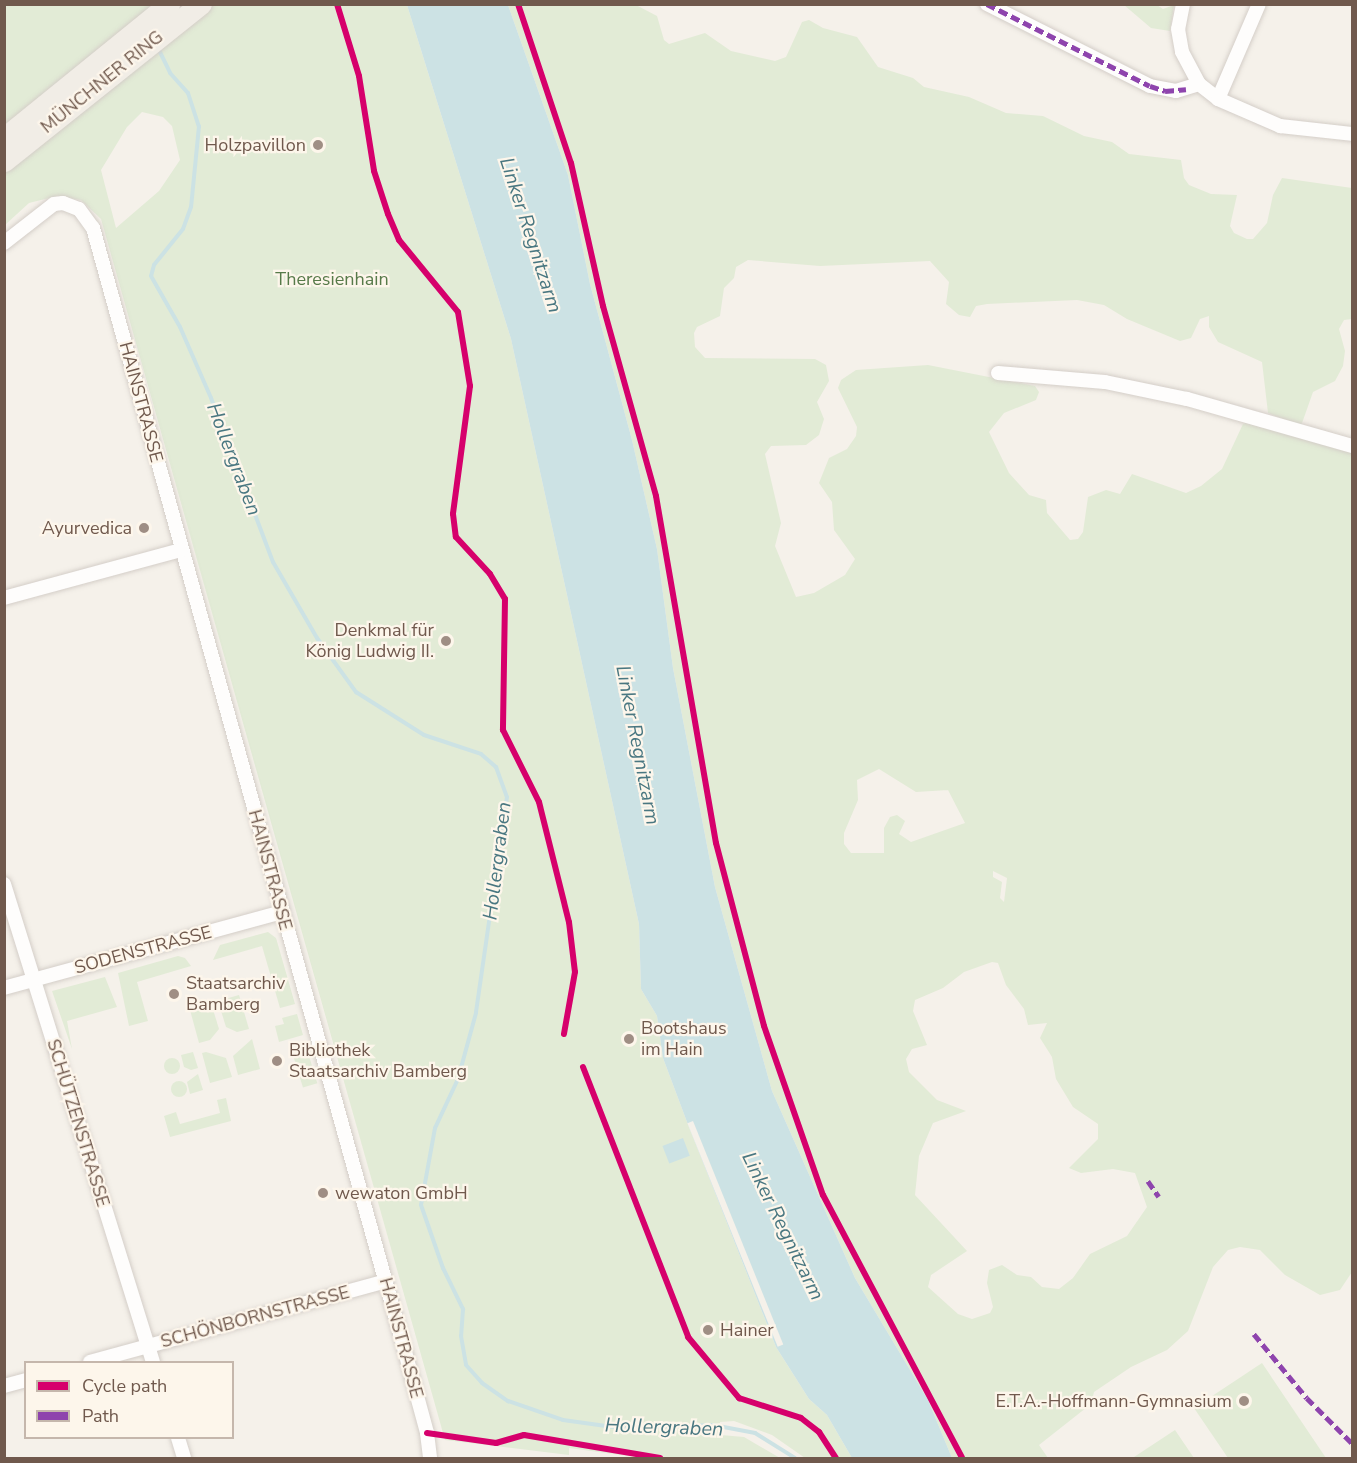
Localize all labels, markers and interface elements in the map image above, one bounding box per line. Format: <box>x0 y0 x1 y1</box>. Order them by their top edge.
street label: MÜNCHNER RING <box>36 26 168 138</box>
place label: Holzpavillon <box>204 134 306 156</box>
marker: Holzpavillon <box>311 138 325 152</box>
water label: Linker Regnitzarm <box>495 154 567 316</box>
park label: Theresienhain <box>275 268 389 290</box>
street label: HAINSTRASSE <box>115 339 167 465</box>
water label: Hollergraben <box>202 399 266 519</box>
place label: Ayurvedica <box>42 517 132 539</box>
marker: Ayurvedica <box>137 521 151 535</box>
place label: Denkmal für König Ludwig II. <box>305 620 434 662</box>
marker: Denkmal für König Ludwig II. <box>439 634 453 648</box>
water label: Linker Regnitzarm <box>611 663 665 827</box>
water label: Hollergraben <box>478 801 516 921</box>
street label: HAINSTRASSE <box>244 807 296 933</box>
street label: SODENSTRASSE <box>72 921 214 979</box>
place label: Staatsarchiv Bamberg <box>186 973 285 1016</box>
marker: Staatsarchiv Bamberg <box>167 987 181 1001</box>
place label: Bootshaus im Hain <box>641 1018 727 1060</box>
marker: Bootshaus im Hain <box>622 1032 636 1046</box>
street label: SCHÜTZENSTRASSE <box>42 1037 114 1209</box>
place label: Bibliothek Staatsarchiv Bamberg <box>289 1040 467 1082</box>
marker: Bibliothek Staatsarchiv Bamberg <box>270 1054 284 1068</box>
water label: Linker Regnitzarm <box>737 1148 829 1304</box>
place label: wewaton GmbH <box>335 1182 468 1204</box>
marker: wewaton GmbH <box>316 1186 330 1200</box>
street label: HAINSTRASSE <box>375 1275 427 1401</box>
street label: SCHÖNBORNSTRASSE <box>158 1281 352 1353</box>
place label: Hainer <box>720 1319 774 1341</box>
marker: Hainer <box>701 1323 715 1337</box>
legend <box>24 1361 234 1439</box>
text: Cycle path <box>82 1374 167 1398</box>
place label: E.T.A.-Hoffmann-Gymnasium <box>995 1390 1232 1412</box>
marker: E.T.A.-Hoffmann-Gymnasium <box>1237 1394 1251 1408</box>
text: Path <box>82 1404 119 1428</box>
water label: Hollergraben <box>604 1413 724 1441</box>

